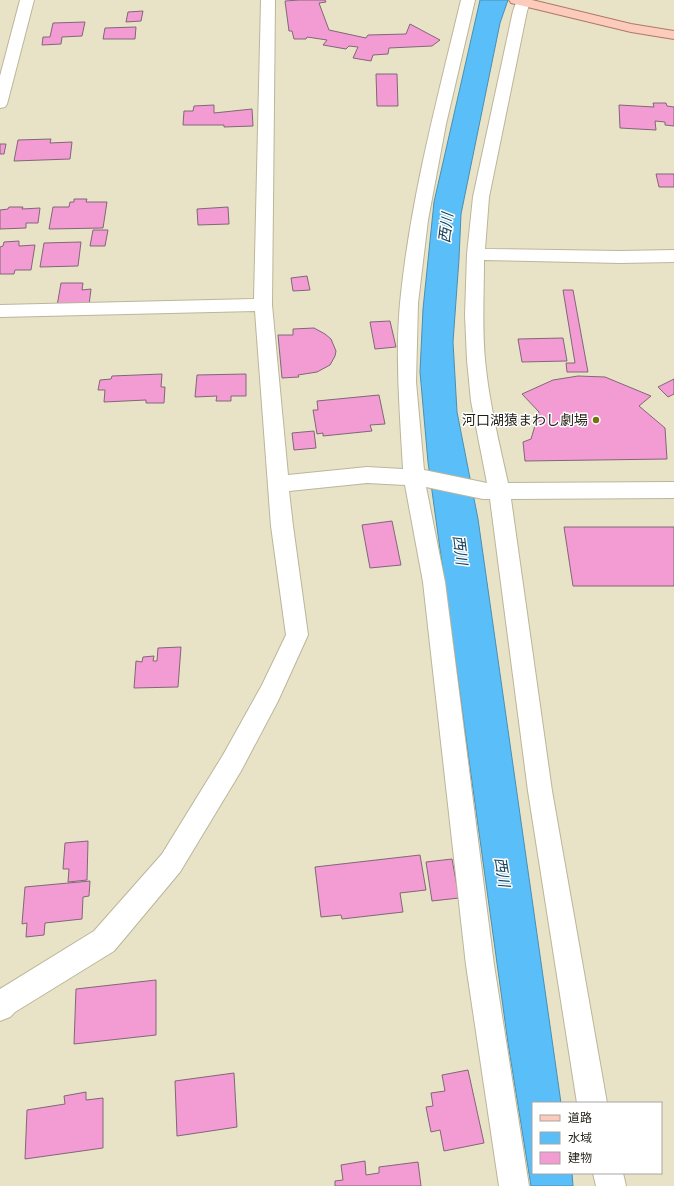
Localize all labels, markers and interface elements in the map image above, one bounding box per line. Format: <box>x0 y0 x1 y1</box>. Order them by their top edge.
water label: 西川 <box>434 210 457 244</box>
place label: 河口湖猿まわし劇場 <box>462 411 588 429</box>
marker: 河口湖猿まわし劇場 <box>591 415 601 425</box>
water label: 西川 <box>449 534 472 568</box>
water label: 西川 <box>491 856 515 890</box>
legend <box>532 1102 662 1174</box>
text: 道路 <box>568 1110 592 1125</box>
text: 水域 <box>568 1130 592 1145</box>
text: 建物 <box>568 1150 592 1165</box>

